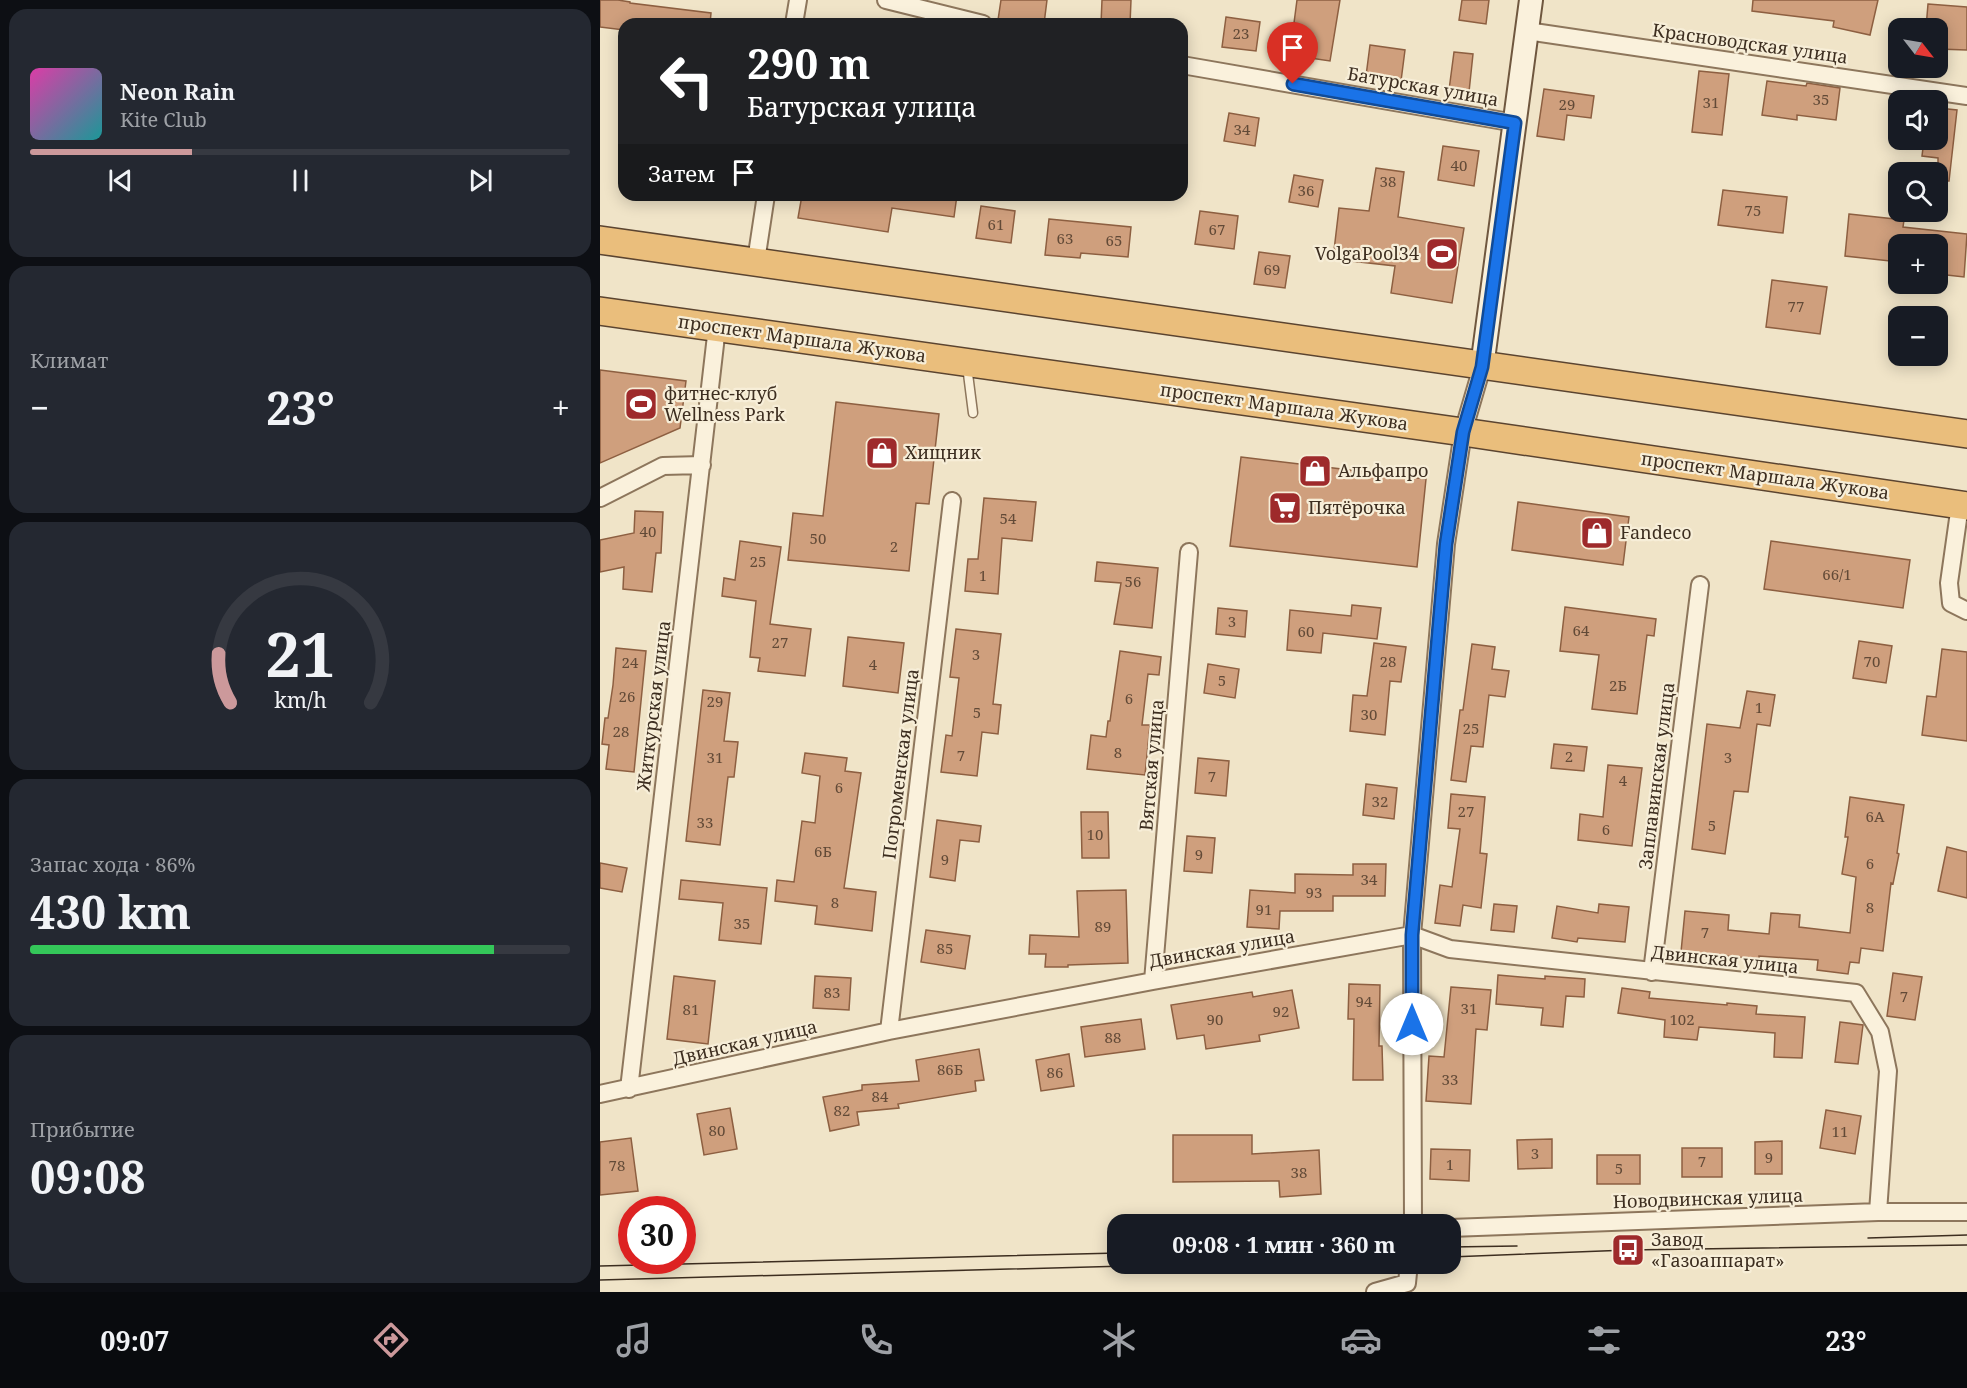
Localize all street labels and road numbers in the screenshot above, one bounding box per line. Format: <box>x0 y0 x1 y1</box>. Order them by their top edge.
street label: Красноводская улица <box>1651 17 1850 69</box>
street label: Батурская улица <box>1346 61 1501 111</box>
street label: проспект Маршала Жукова <box>677 309 928 367</box>
street label: проспект Маршала Жукова <box>1159 377 1410 435</box>
street label: проспект Маршала Жукова <box>1640 446 1891 504</box>
street label: Житкурская улица <box>630 619 675 794</box>
street label: Погроменская улица <box>876 667 924 861</box>
street label: Заплавинская улица <box>1633 681 1679 871</box>
street label: Вятская улица <box>1133 698 1169 832</box>
street label: Двинская улица <box>1147 923 1297 973</box>
street label: Двинская улица <box>1650 939 1800 979</box>
street label: Двинская улица <box>670 1014 819 1070</box>
street label: Новодвинская улица <box>1612 1183 1804 1213</box>

